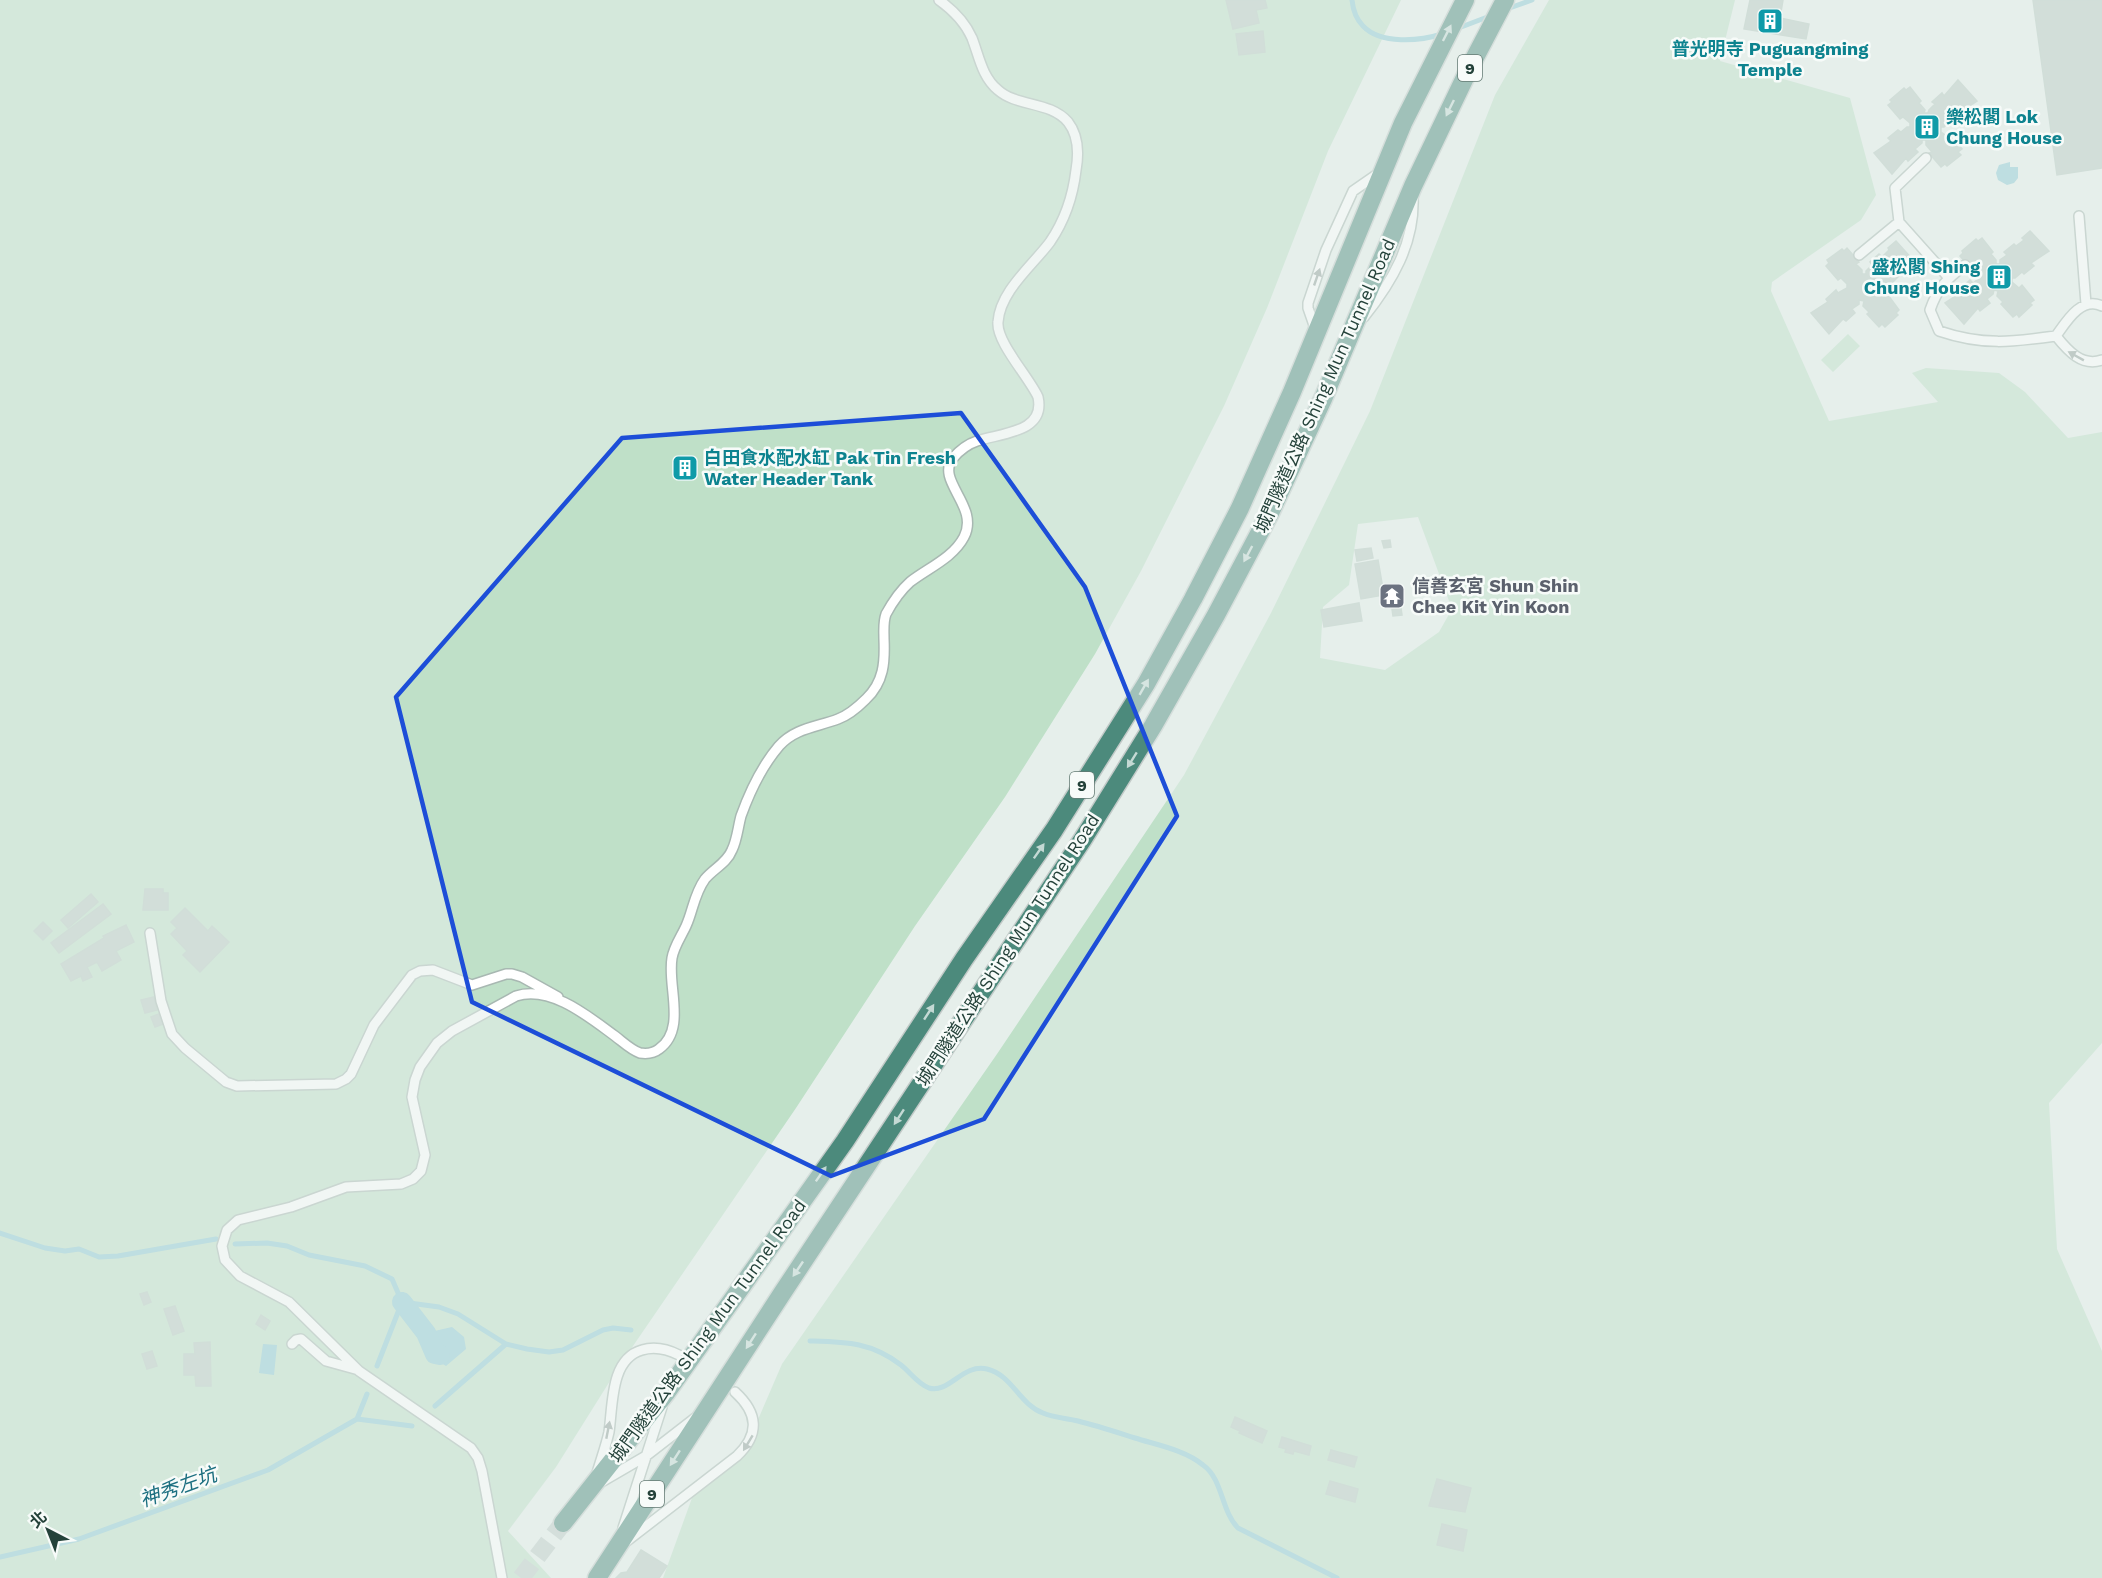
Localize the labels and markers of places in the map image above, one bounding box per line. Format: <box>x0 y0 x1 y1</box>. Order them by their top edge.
building icon: 普光明寺 Puguangming Temple <box>1755 6 1785 36</box>
place label: 普光明寺 Puguangming Temple <box>1672 38 1869 80</box>
place label: 樂松閣 Lok Chung House <box>1946 106 2062 148</box>
building icon: 樂松閣 Lok Chung House <box>1912 112 1942 142</box>
place label: 盛松閣 Shing Chung House <box>1864 256 1981 298</box>
building icon: 盛松閣 Shing Chung House <box>1984 262 2014 292</box>
place label: 白田食水配水缸 Pak Tin Fresh Water Header Tank <box>704 447 956 489</box>
building icon: 白田食水配水缸 Pak Tin Fresh Water Header Tank <box>670 453 700 483</box>
place label: 信善玄宮 Shun Shin Chee Kit Yin Koon <box>1412 575 1579 617</box>
temple icon: 信善玄宮 Shun Shin Chee Kit Yin Koon <box>1377 581 1407 611</box>

